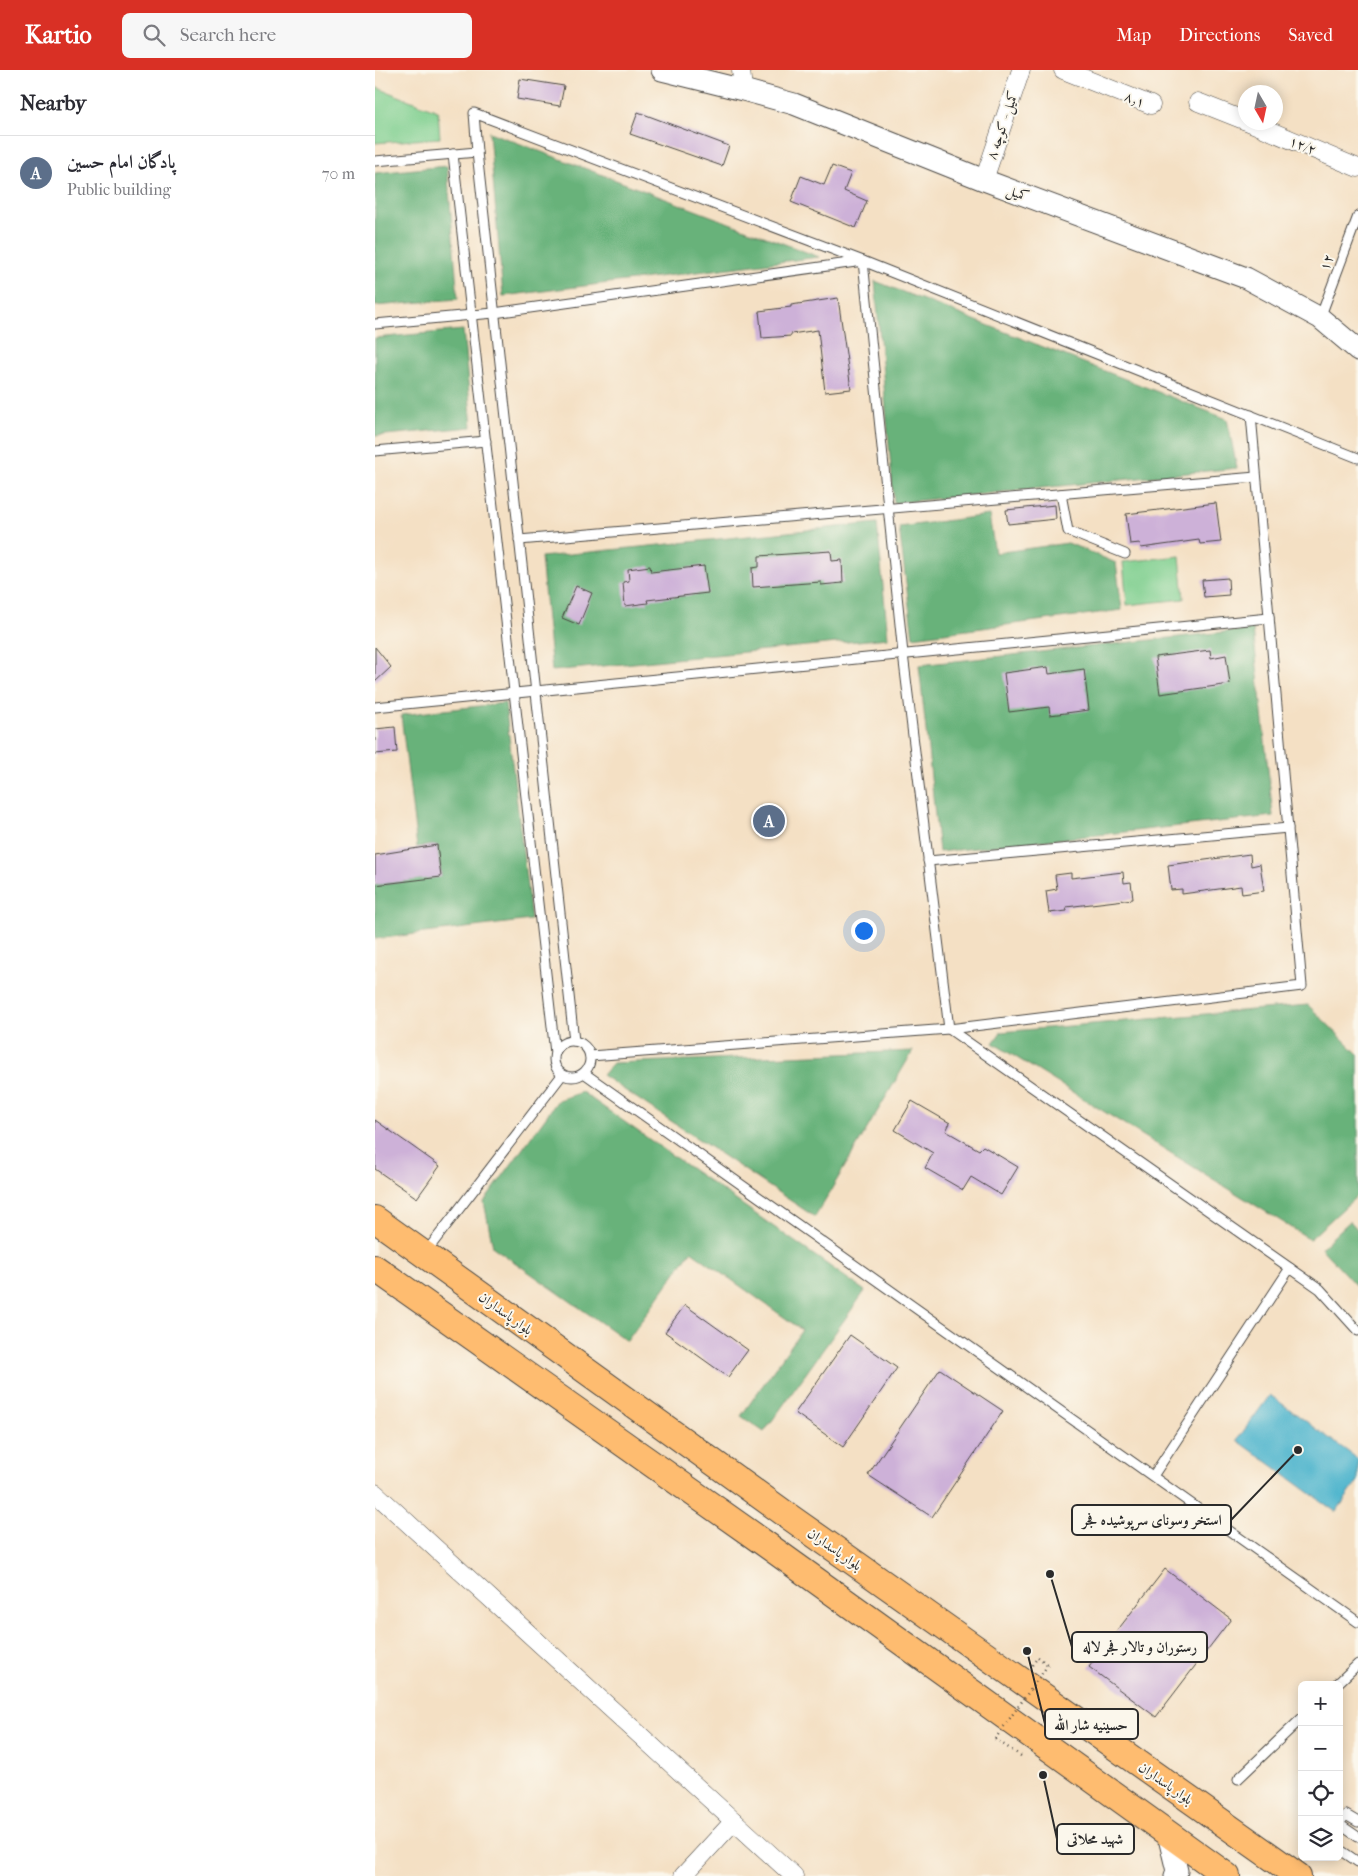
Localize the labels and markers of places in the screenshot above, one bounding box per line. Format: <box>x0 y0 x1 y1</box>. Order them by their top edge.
pin: A <box>753 802 785 840</box>
callout: استخر وسونای سرپوشیده فجر <box>1072 1505 1231 1535</box>
callout: رستوران و تالار فجر لاله <box>1072 1632 1207 1662</box>
callout: حسینیه شار الله <box>1045 1709 1138 1739</box>
callout: شهید محلاتی <box>1057 1824 1134 1854</box>

